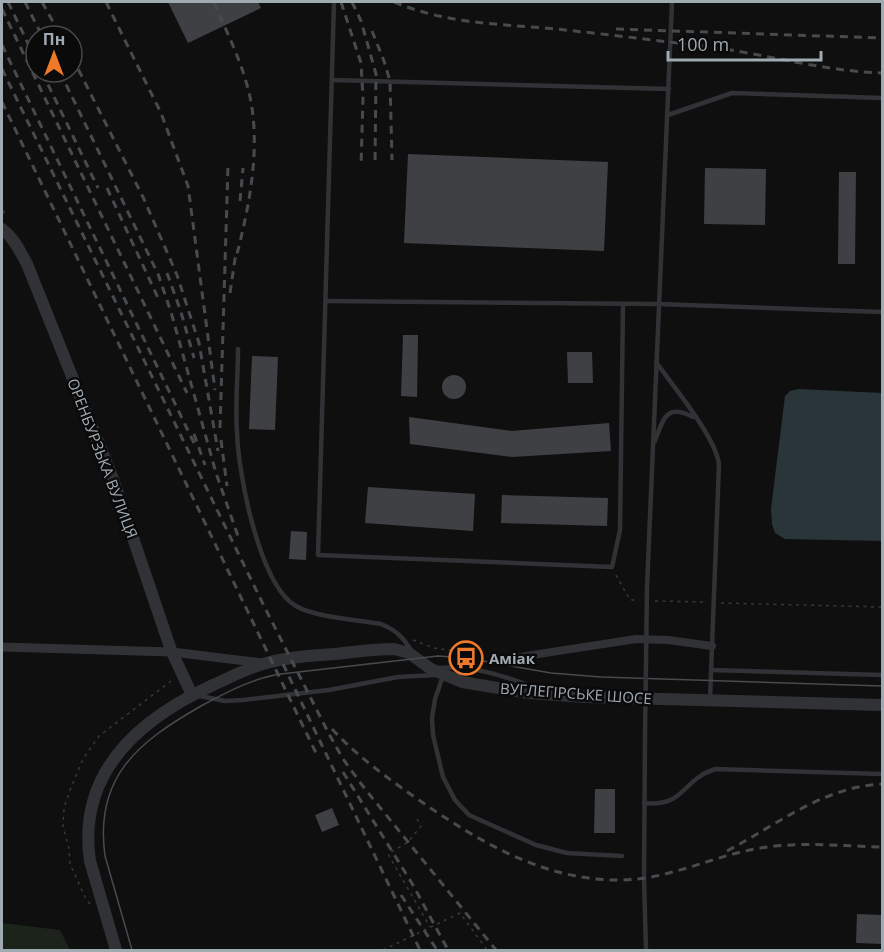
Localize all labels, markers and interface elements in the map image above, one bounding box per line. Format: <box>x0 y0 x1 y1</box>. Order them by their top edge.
north arrow <box>24 24 84 84</box>
scale bar <box>668 24 821 62</box>
text: Пн <box>43 28 65 50</box>
text: 100 m <box>677 32 729 56</box>
street label: ОРЕНБУРЗЬКА ВУЛИЦЯ <box>63 375 143 541</box>
bus stop icon: Аміак <box>448 640 484 676</box>
place label: Аміак <box>489 648 536 668</box>
street label: ВУГЛЕГІРСЬКЕ ШОСЕ <box>500 678 652 708</box>

